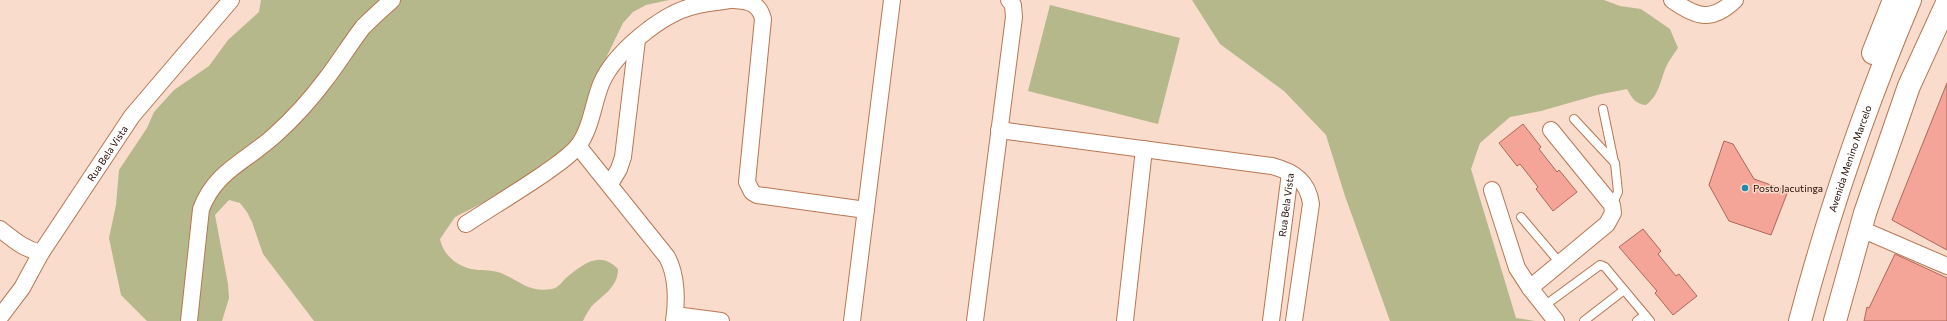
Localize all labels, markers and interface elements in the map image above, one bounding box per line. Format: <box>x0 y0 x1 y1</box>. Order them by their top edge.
street label: Avenida Menino Marcelo <box>1826 103 1874 213</box>
street label: Rua Bela Vista <box>85 123 130 183</box>
street label: Rua Bela Vista <box>1276 172 1296 238</box>
place label: Posto Jacutinga <box>1753 182 1823 194</box>
marker: Posto Jacutinga <box>1740 183 1750 193</box>

